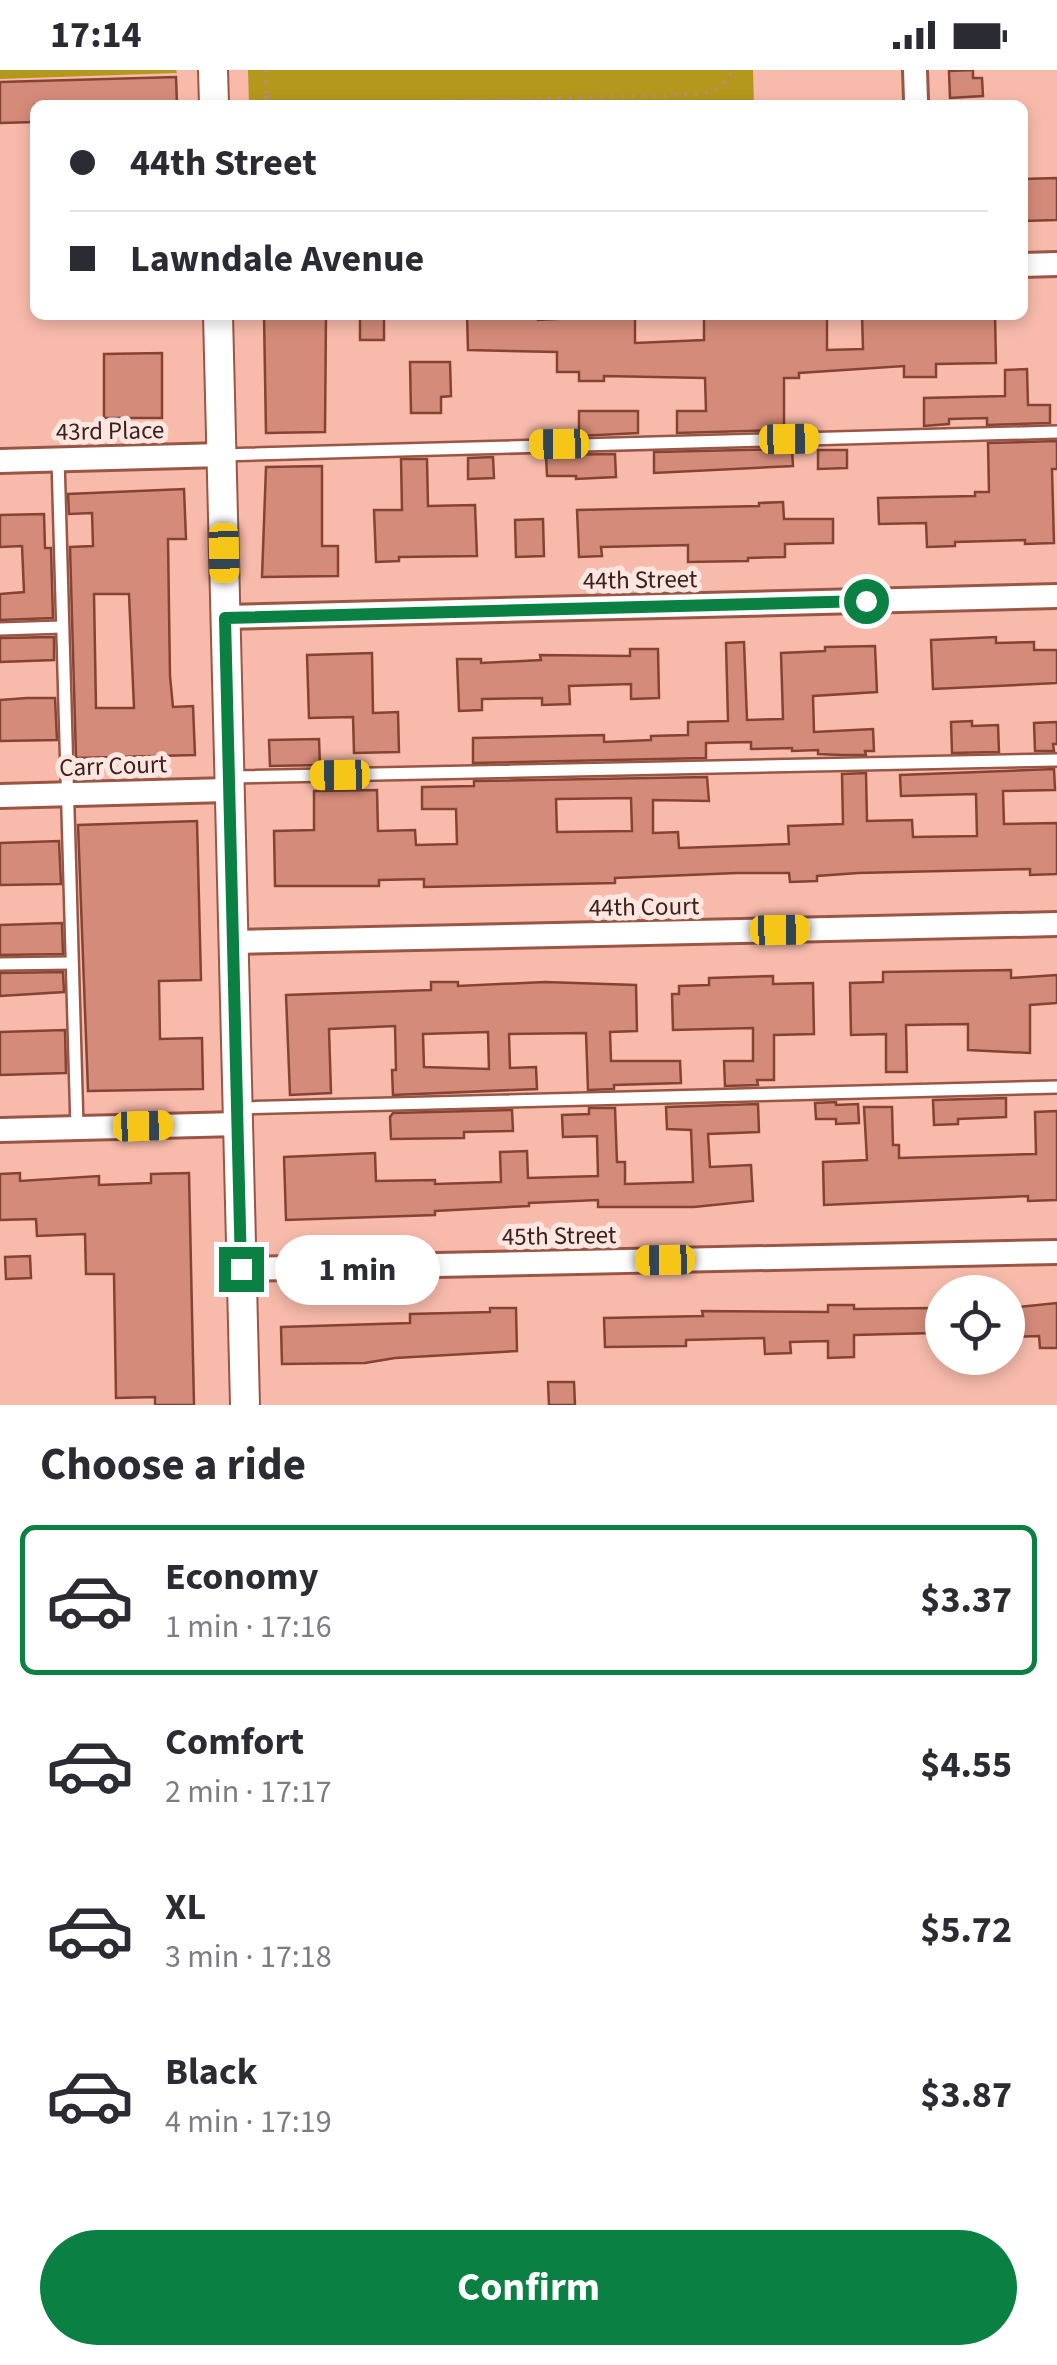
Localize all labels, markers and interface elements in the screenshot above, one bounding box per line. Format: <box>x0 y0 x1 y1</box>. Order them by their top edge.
text: 17:14 <box>50 8 142 62</box>
text: 44th Street <box>130 136 317 190</box>
text: Lawndale Avenue <box>130 232 424 286</box>
street label: 43rd Place <box>55 412 165 450</box>
car <box>759 423 819 455</box>
car <box>529 428 589 460</box>
car <box>208 523 240 583</box>
street label: 44th Street <box>582 561 698 599</box>
route start <box>844 579 889 624</box>
street label: Carr Court <box>59 746 168 786</box>
car <box>310 759 370 791</box>
street label: 44th Court <box>588 888 700 926</box>
car <box>750 914 810 946</box>
car <box>112 1110 174 1142</box>
street label: 45th Street <box>501 1217 617 1255</box>
callout: 1 min <box>276 1234 441 1304</box>
car <box>635 1244 695 1276</box>
route end <box>219 1247 264 1292</box>
text: 1 min <box>319 1247 396 1293</box>
map controls <box>925 1275 1025 1375</box>
button: locate <box>925 1275 1025 1375</box>
text: Choose a ride <box>40 1433 306 1497</box>
text: Economy <box>165 1550 318 1604</box>
icon: car <box>45 1555 135 1645</box>
text: $3.37 <box>920 1573 1012 1627</box>
text: 1 min · 17:16 <box>165 1604 332 1650</box>
text: Comfort <box>165 1715 304 1769</box>
icon: car <box>45 1720 135 1810</box>
text: $4.55 <box>920 1738 1012 1792</box>
text: 2 min · 17:17 <box>165 1769 332 1815</box>
text: XL <box>165 1880 206 1934</box>
icon: car <box>45 1885 135 1975</box>
text: $5.72 <box>920 1903 1012 1957</box>
text: 3 min · 17:18 <box>165 1934 332 1980</box>
text: Black <box>165 2045 258 2099</box>
icon: car <box>45 2050 135 2140</box>
text: $3.87 <box>920 2068 1012 2122</box>
text: 4 min · 17:19 <box>165 2099 332 2145</box>
button: Confirm <box>40 2230 1017 2345</box>

